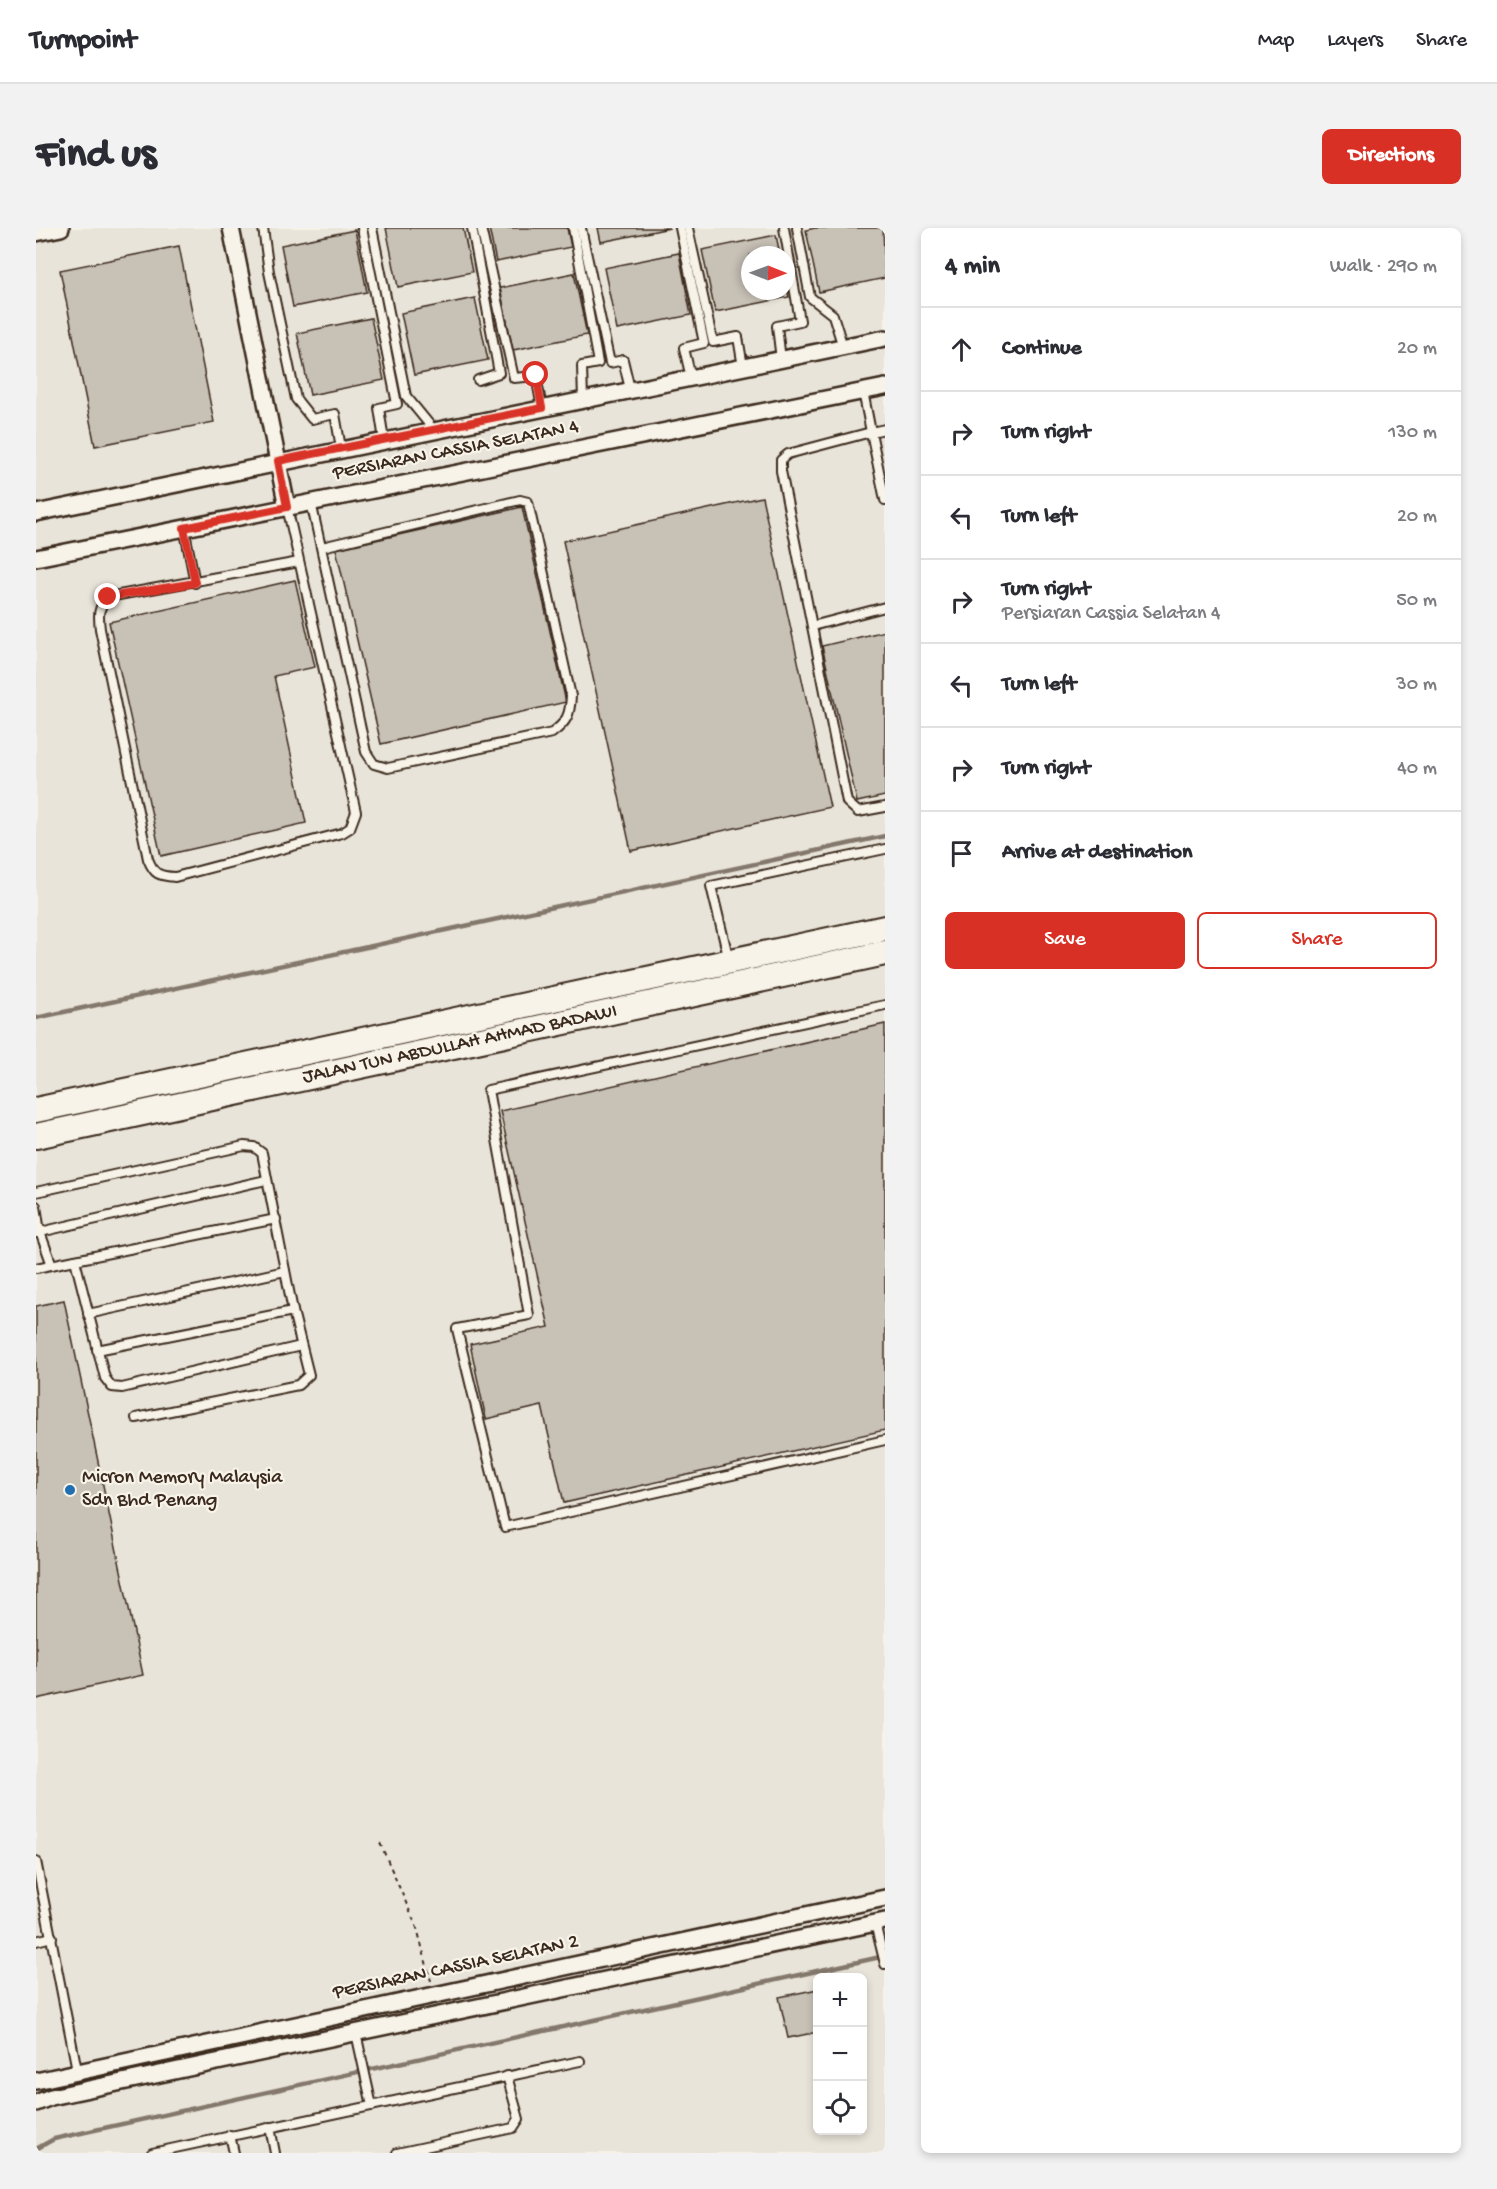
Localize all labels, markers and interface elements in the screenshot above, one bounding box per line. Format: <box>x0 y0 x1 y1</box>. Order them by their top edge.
text: Turnpoint <box>30 25 136 58</box>
text: Map <box>1258 29 1294 54</box>
text: Layers <box>1327 29 1383 54</box>
text: Share <box>1416 29 1467 54</box>
button: Directions <box>1322 129 1461 184</box>
text: Find us <box>36 132 156 181</box>
north arrow <box>741 246 795 300</box>
text: 4 min <box>945 252 1000 283</box>
text: Walk · 290 m <box>1330 256 1437 279</box>
icon: ahead <box>945 333 978 366</box>
text: Continue <box>1002 336 1082 362</box>
text: 20 m <box>1397 338 1437 361</box>
route start <box>522 361 548 387</box>
street label: PERSIARAN CASSIA SELATAN 4 <box>330 416 581 486</box>
icon: right <box>945 417 978 450</box>
text: Turn right <box>1002 420 1090 446</box>
text: 130 m <box>1388 422 1437 445</box>
icon: left <box>945 501 978 534</box>
text: Turn left <box>1002 504 1076 530</box>
text: 20 m <box>1397 506 1437 529</box>
text: Turn right <box>1002 577 1090 603</box>
route end <box>94 583 120 609</box>
icon: right <box>945 585 978 618</box>
text: 50 m <box>1396 590 1437 613</box>
text: Persiaran Cassia Selatan 4 <box>1002 603 1221 626</box>
icon: left <box>945 669 978 702</box>
text: Turn left <box>1002 672 1076 698</box>
text: 30 m <box>1396 674 1437 697</box>
icon: right <box>945 753 978 786</box>
text: Turn right <box>1002 756 1090 782</box>
text: 40 m <box>1397 758 1437 781</box>
icon: arrive <box>945 837 978 870</box>
text: Arrive at destination <box>1002 840 1192 866</box>
button: Save <box>945 912 1185 969</box>
button: Share <box>1197 912 1437 969</box>
street label: JALAN TUN ABDULLAH AHMAD BADAWI <box>301 1000 619 1090</box>
place label: Micron Memory Malaysia Sdn Bhd Penang <box>82 1467 283 1513</box>
marker: Micron Memory Malaysia Sdn Bhd Penang <box>63 1483 77 1497</box>
street label: PERSIARAN CASSIA SELATAN 2 <box>330 1931 581 2005</box>
map controls <box>813 1973 867 2135</box>
button: + <box>813 1973 867 2027</box>
button: − <box>813 2027 867 2081</box>
button: locate <box>813 2081 867 2135</box>

